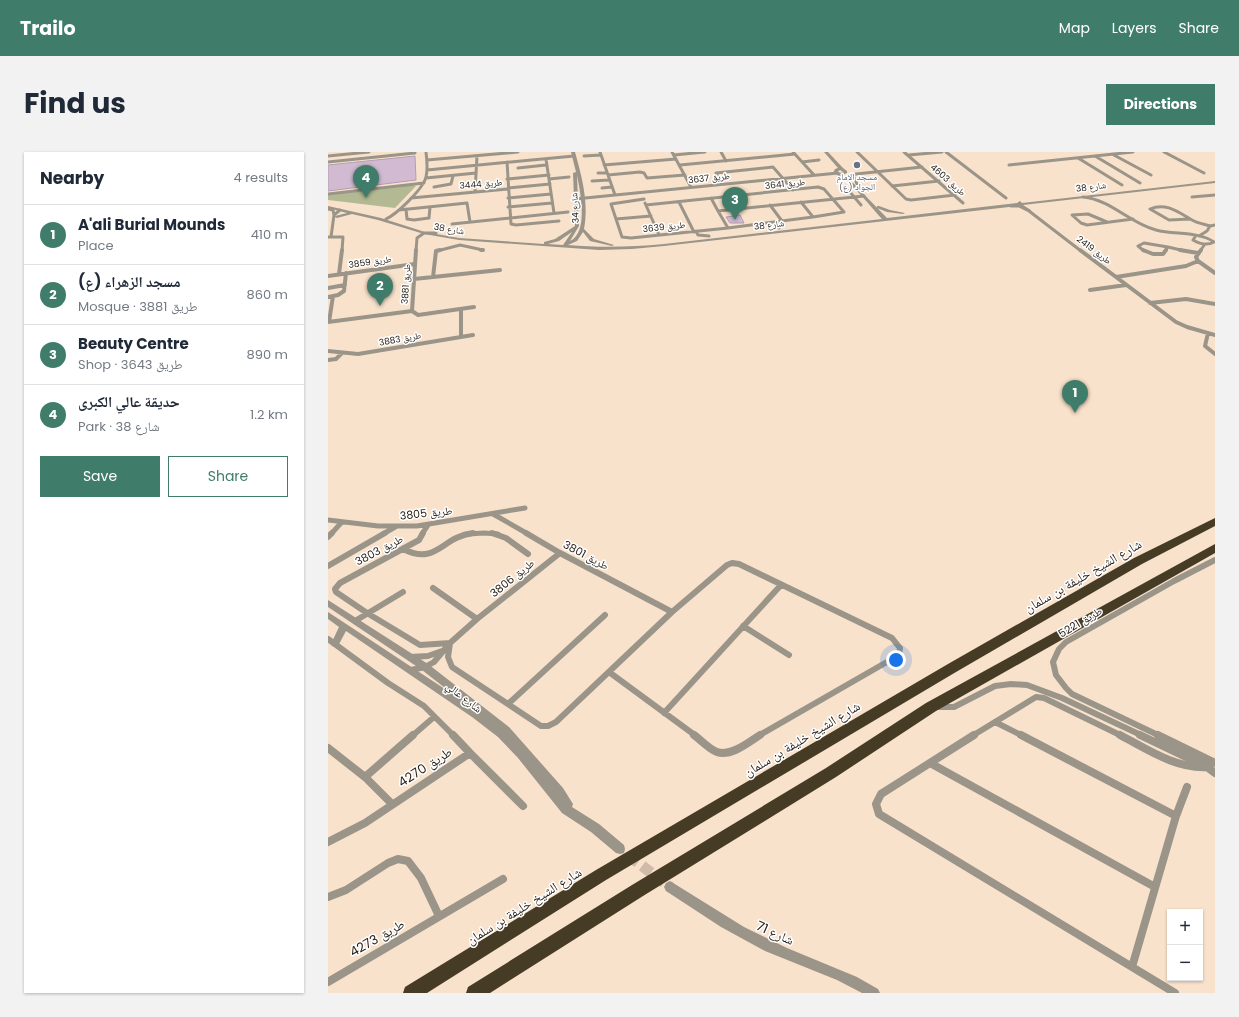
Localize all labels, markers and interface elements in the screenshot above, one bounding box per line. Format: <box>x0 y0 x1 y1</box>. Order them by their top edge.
text: Trailo <box>20 15 76 42</box>
text: Map <box>1059 18 1090 38</box>
text: Layers <box>1112 18 1156 38</box>
text: Share <box>1178 18 1219 38</box>
text: Find us <box>24 84 126 123</box>
button: Directions <box>1106 84 1215 125</box>
marker: مسجد الإمام الجواد (ع) <box>852 160 862 170</box>
street label: طريق 4603 <box>928 161 968 199</box>
pin: 4 <box>353 165 379 198</box>
text: Nearby <box>40 166 104 190</box>
text: 4 results <box>234 168 288 187</box>
street label: طريق 3637 <box>687 170 731 186</box>
place label: مسجد الإمام الجواد (ع) <box>837 171 877 193</box>
street label: طريق 3444 <box>459 176 503 192</box>
street label: طريق 3641 <box>764 176 806 192</box>
street label: شارع 38 <box>1075 179 1107 195</box>
pin: 3 <box>722 187 748 220</box>
street label: شارع 34 <box>568 192 582 224</box>
text: A'ali Burial Mounds <box>78 214 225 235</box>
street label: شارع 38 <box>753 217 785 233</box>
street label: طريق 3639 <box>642 219 686 235</box>
street label: شارع 38 <box>433 221 465 237</box>
text: 1 <box>51 225 55 244</box>
text: 410 m <box>251 225 288 244</box>
street label: طريق 2419 <box>1074 233 1114 267</box>
text: Place <box>78 236 113 255</box>
street label: طريق 3859 <box>348 253 392 271</box>
street label: طريق 3881 <box>399 263 413 305</box>
text: مسجد الزهراء (ع) <box>78 271 181 292</box>
pin: 2 <box>367 273 393 306</box>
text: 2 <box>49 285 57 304</box>
text: 860 m <box>247 285 288 304</box>
text: Mosque · طريق 3881 <box>78 297 198 316</box>
street label: طريق 3883 <box>378 329 422 349</box>
text: Beauty Centre <box>78 333 189 354</box>
text: 3 <box>49 345 57 364</box>
text: 890 m <box>247 345 288 364</box>
text: Shop · طريق 3643 <box>78 355 183 374</box>
pin: 1 <box>1062 380 1088 413</box>
text: حديقة عالي الكبرى <box>78 391 180 412</box>
text: 4 <box>49 405 57 424</box>
text: 1.2 km <box>250 405 288 424</box>
text: Park · شارع 38 <box>78 417 160 436</box>
button: Save <box>40 456 160 497</box>
button: Share <box>168 456 288 497</box>
street label: طريق 3805 <box>399 502 453 524</box>
street label: طريق 3803 <box>352 531 406 569</box>
street label: شارع الشيخ خليفة بن سلمان <box>1021 535 1145 617</box>
street label: طريق 3801 <box>560 536 612 574</box>
street label: طريق 3806 <box>486 555 538 601</box>
street label: طريق 5221 <box>1055 603 1105 641</box>
your location <box>886 650 906 670</box>
street label: شارع عالي <box>442 678 486 717</box>
street label: شارع الشيخ خليفة بن سلمان <box>740 697 864 781</box>
street label: طريق 4270 <box>394 742 456 792</box>
street label: شارع الشيخ خليفة بن سلمان <box>463 863 585 949</box>
map controls <box>1167 909 1203 981</box>
button: + <box>1167 909 1203 945</box>
street label: طريق 4273 <box>346 915 408 961</box>
street label: شارع 71 <box>753 916 797 950</box>
button: − <box>1167 945 1203 981</box>

